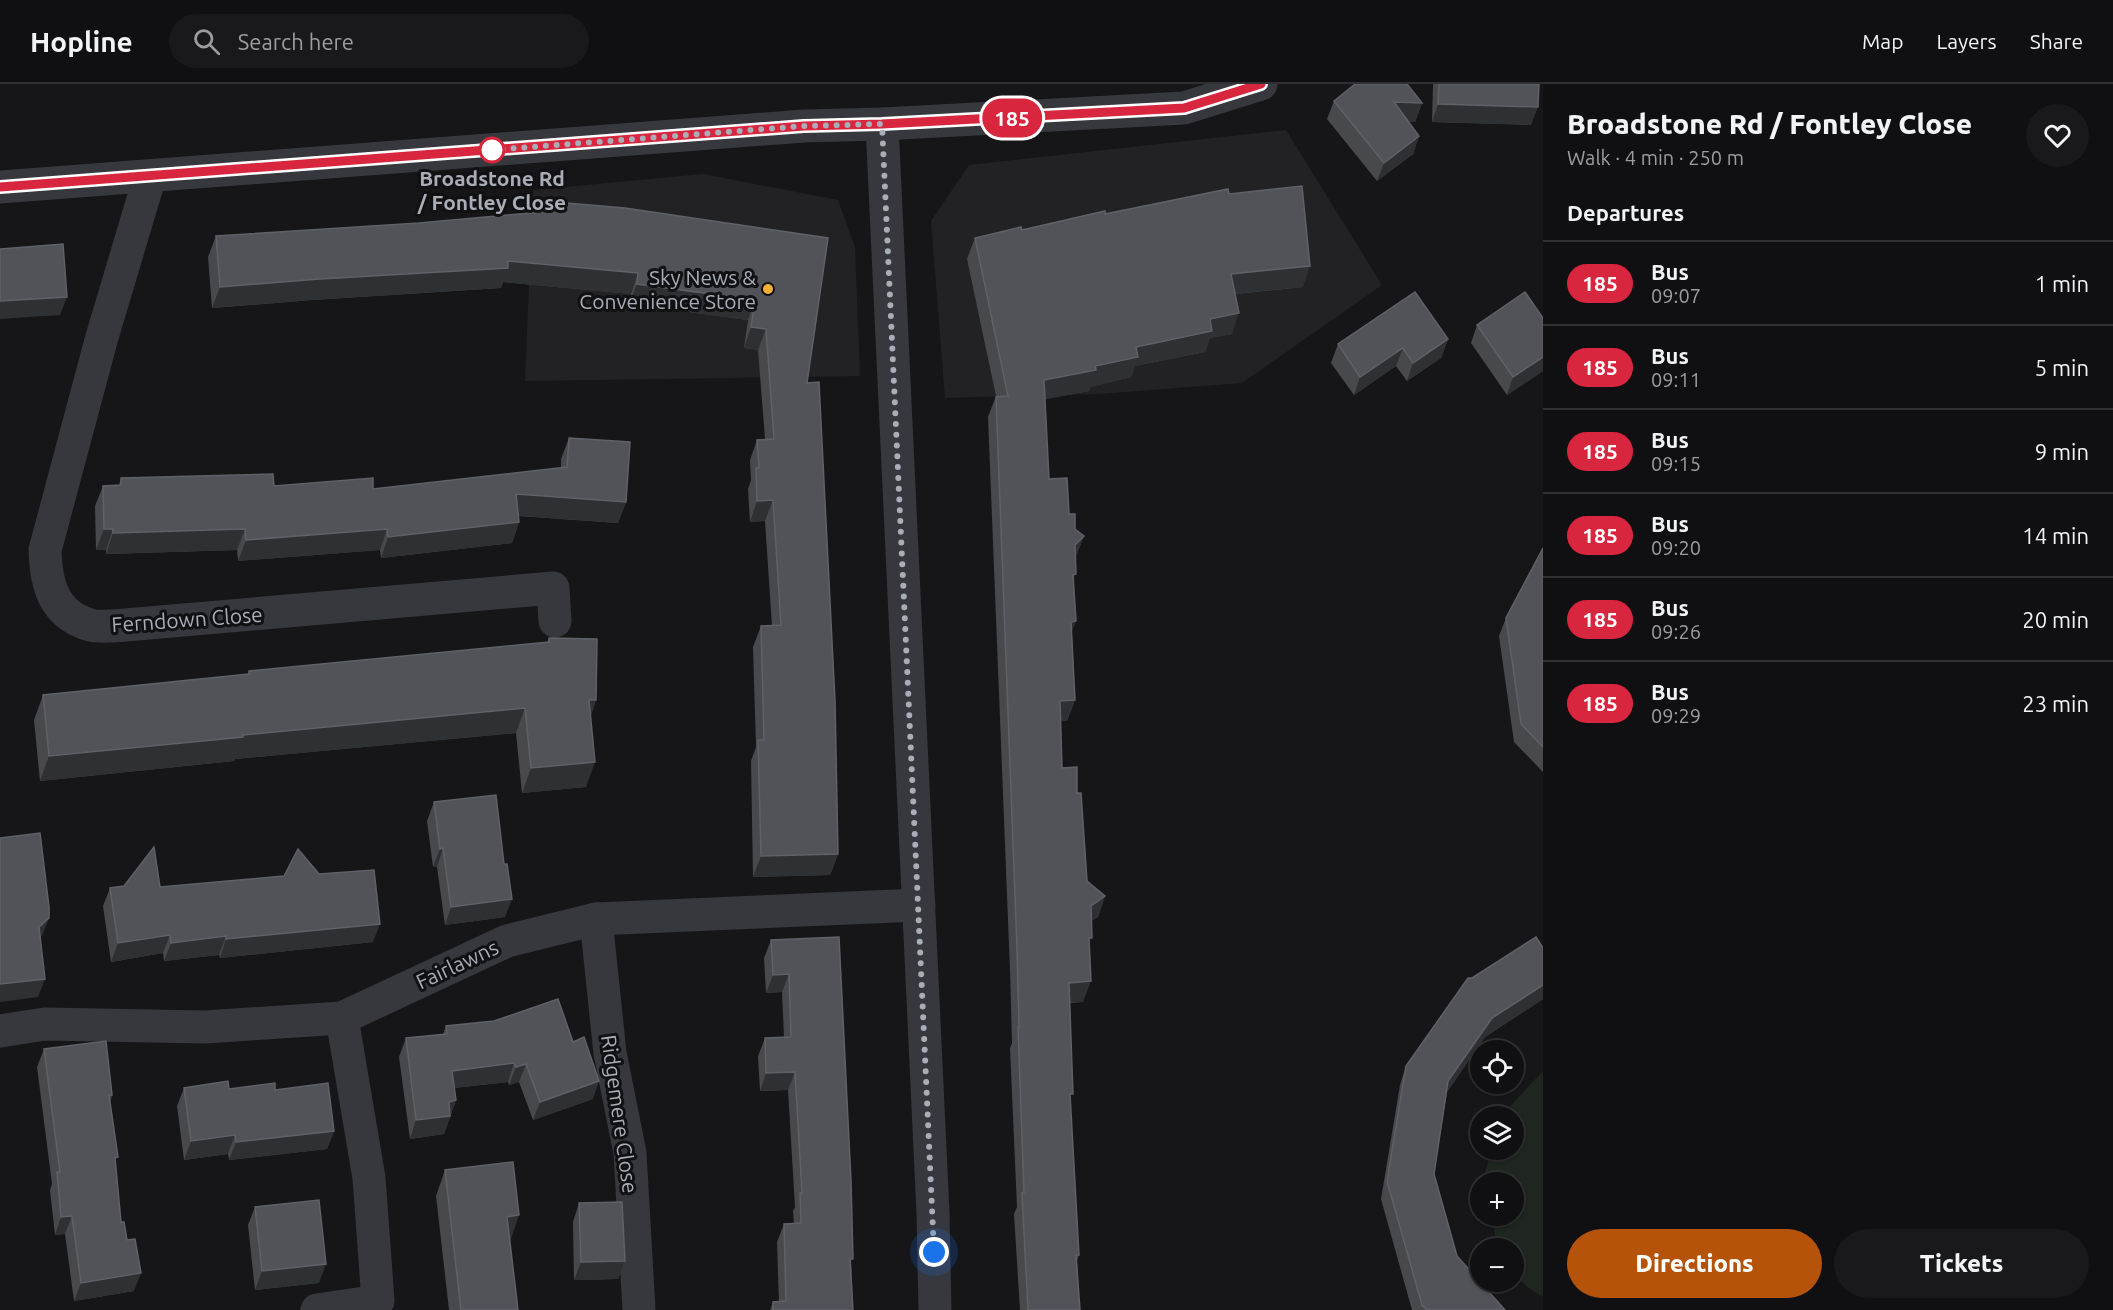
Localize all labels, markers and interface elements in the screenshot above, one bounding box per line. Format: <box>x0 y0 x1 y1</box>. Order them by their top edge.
search box <box>169 14 589 68</box>
icon: search <box>190 25 223 58</box>
text: Hopline <box>30 26 133 57</box>
text: Search here <box>238 29 354 54</box>
text: Map <box>1862 29 1903 53</box>
text: Layers <box>1936 29 1997 53</box>
text: Share <box>2030 29 2083 53</box>
line badge: 185 <box>978 99 1046 138</box>
button: heart <box>2026 104 2089 167</box>
text: 185 <box>994 106 1030 130</box>
text: Broadstone Rd / Fontley Close <box>1567 108 1972 139</box>
marker: Broadstone Rd / Fontley Close <box>479 137 505 163</box>
text: Walk · 4 min · 250 m <box>1567 146 1744 169</box>
place label: Broadstone Rd / Fontley Close <box>417 166 566 214</box>
text: Departures <box>1567 200 1684 225</box>
text: Bus <box>1651 259 1689 284</box>
place label: Sky News & Convenience Store <box>579 265 756 313</box>
text: 185 <box>1582 271 1618 295</box>
text: 1 min <box>2035 271 2089 296</box>
marker: Sky News & Convenience Store <box>761 282 775 296</box>
text: 09:07 <box>1651 284 1701 307</box>
text: Bus <box>1651 343 1689 368</box>
text: 185 <box>1582 355 1618 379</box>
text: 5 min <box>2035 355 2089 380</box>
text: 09:11 <box>1651 368 1701 391</box>
text: Bus <box>1651 427 1689 452</box>
text: 185 <box>1582 439 1618 463</box>
text: 9 min <box>2035 439 2089 464</box>
text: 09:15 <box>1651 452 1701 475</box>
text: Bus <box>1651 511 1689 536</box>
text: 185 <box>1582 523 1618 547</box>
text: 14 min <box>2022 523 2089 548</box>
text: 09:20 <box>1651 536 1701 559</box>
text: Bus <box>1651 595 1689 620</box>
street label: Ferndown Close <box>111 602 263 636</box>
text: 185 <box>1582 607 1618 631</box>
text: 20 min <box>2022 607 2089 632</box>
text: 09:26 <box>1651 620 1701 643</box>
text: Bus <box>1651 679 1689 704</box>
text: 185 <box>1582 691 1618 715</box>
text: 23 min <box>2022 691 2089 716</box>
text: 09:29 <box>1651 704 1701 727</box>
street label: Fairlawns <box>412 935 502 993</box>
street label: Ridgemere Close <box>597 1033 643 1195</box>
map controls <box>1470 1040 1524 1292</box>
button: locate <box>1470 1040 1524 1094</box>
button: layers <box>1470 1106 1524 1160</box>
button: + <box>1470 1172 1524 1226</box>
button: Directions <box>1567 1229 1822 1298</box>
button: Tickets <box>1834 1229 2089 1298</box>
your location <box>919 1237 949 1267</box>
button: − <box>1470 1238 1524 1292</box>

